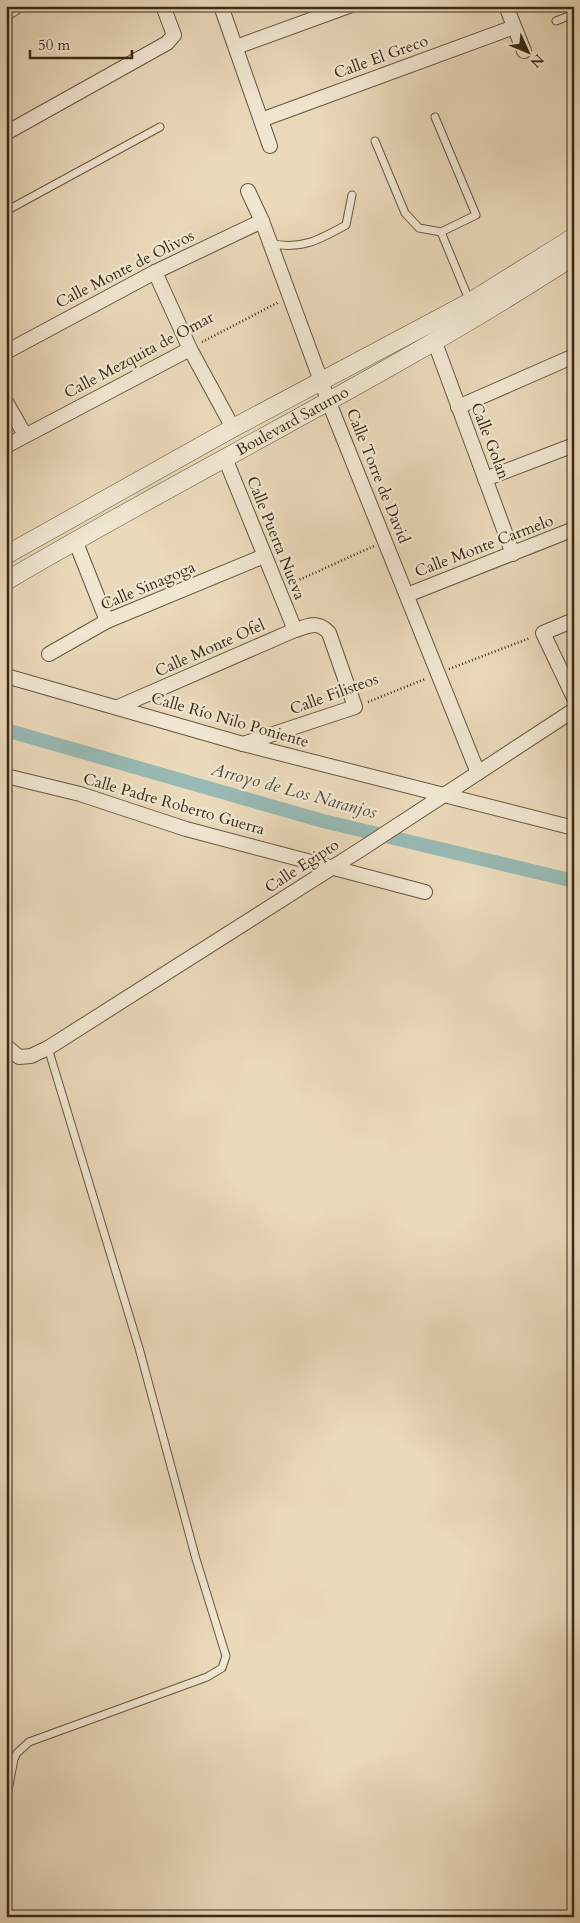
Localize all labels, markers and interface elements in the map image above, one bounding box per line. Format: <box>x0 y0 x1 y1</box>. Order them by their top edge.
scale bar <box>30 28 132 60</box>
north arrow <box>502 28 552 78</box>
street label: Calle El Greco <box>331 30 432 84</box>
text: 50 m <box>38 35 70 55</box>
text: N <box>526 50 548 72</box>
street label: Calle Monte de Olivos <box>52 225 198 313</box>
street label: Calle Mezquita de Omar <box>60 306 218 404</box>
street label: Boulevard Saturno <box>232 381 353 461</box>
street label: Calle Golan <box>465 400 515 482</box>
street label: Calle Torre de David <box>341 405 415 547</box>
street label: Calle Puerta Nueva <box>241 473 311 603</box>
street label: Calle Monte Carmelo <box>412 509 557 583</box>
street label: Calle Sinagoga <box>97 556 199 616</box>
street label: Calle Monte Ofel <box>151 614 269 682</box>
street label: Calle Filisteos <box>287 668 381 720</box>
street label: Calle Río Nilo Poniente <box>149 687 311 753</box>
water label: Arroyo de Los Naranjos <box>207 757 380 825</box>
street label: Calle Padre Roberto Guerra <box>81 768 267 840</box>
street label: Calle Egipto <box>261 834 344 898</box>

